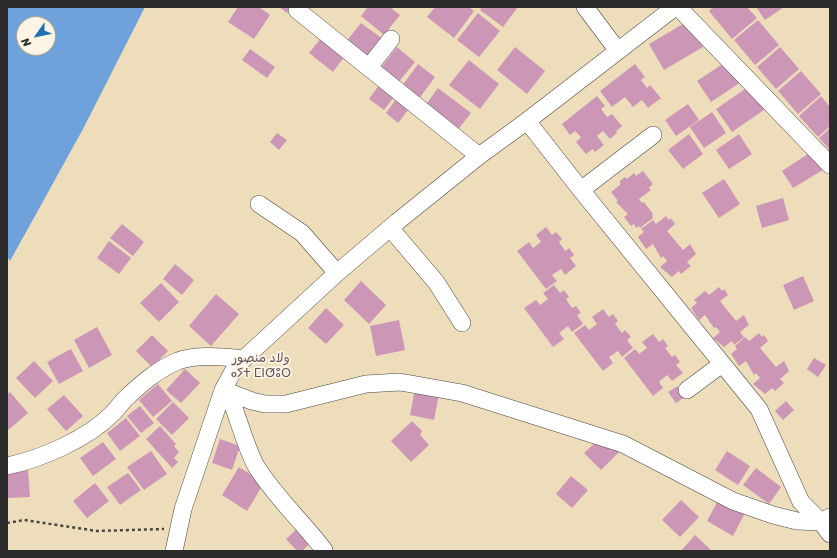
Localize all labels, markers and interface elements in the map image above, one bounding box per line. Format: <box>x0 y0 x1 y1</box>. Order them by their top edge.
north arrow <box>16 16 56 56</box>
text: N <box>16 34 36 51</box>
district label: ولاد منصور ⴰⵢⵜ ⵎⵏⵚⵓⵔ <box>231 351 291 382</box>

